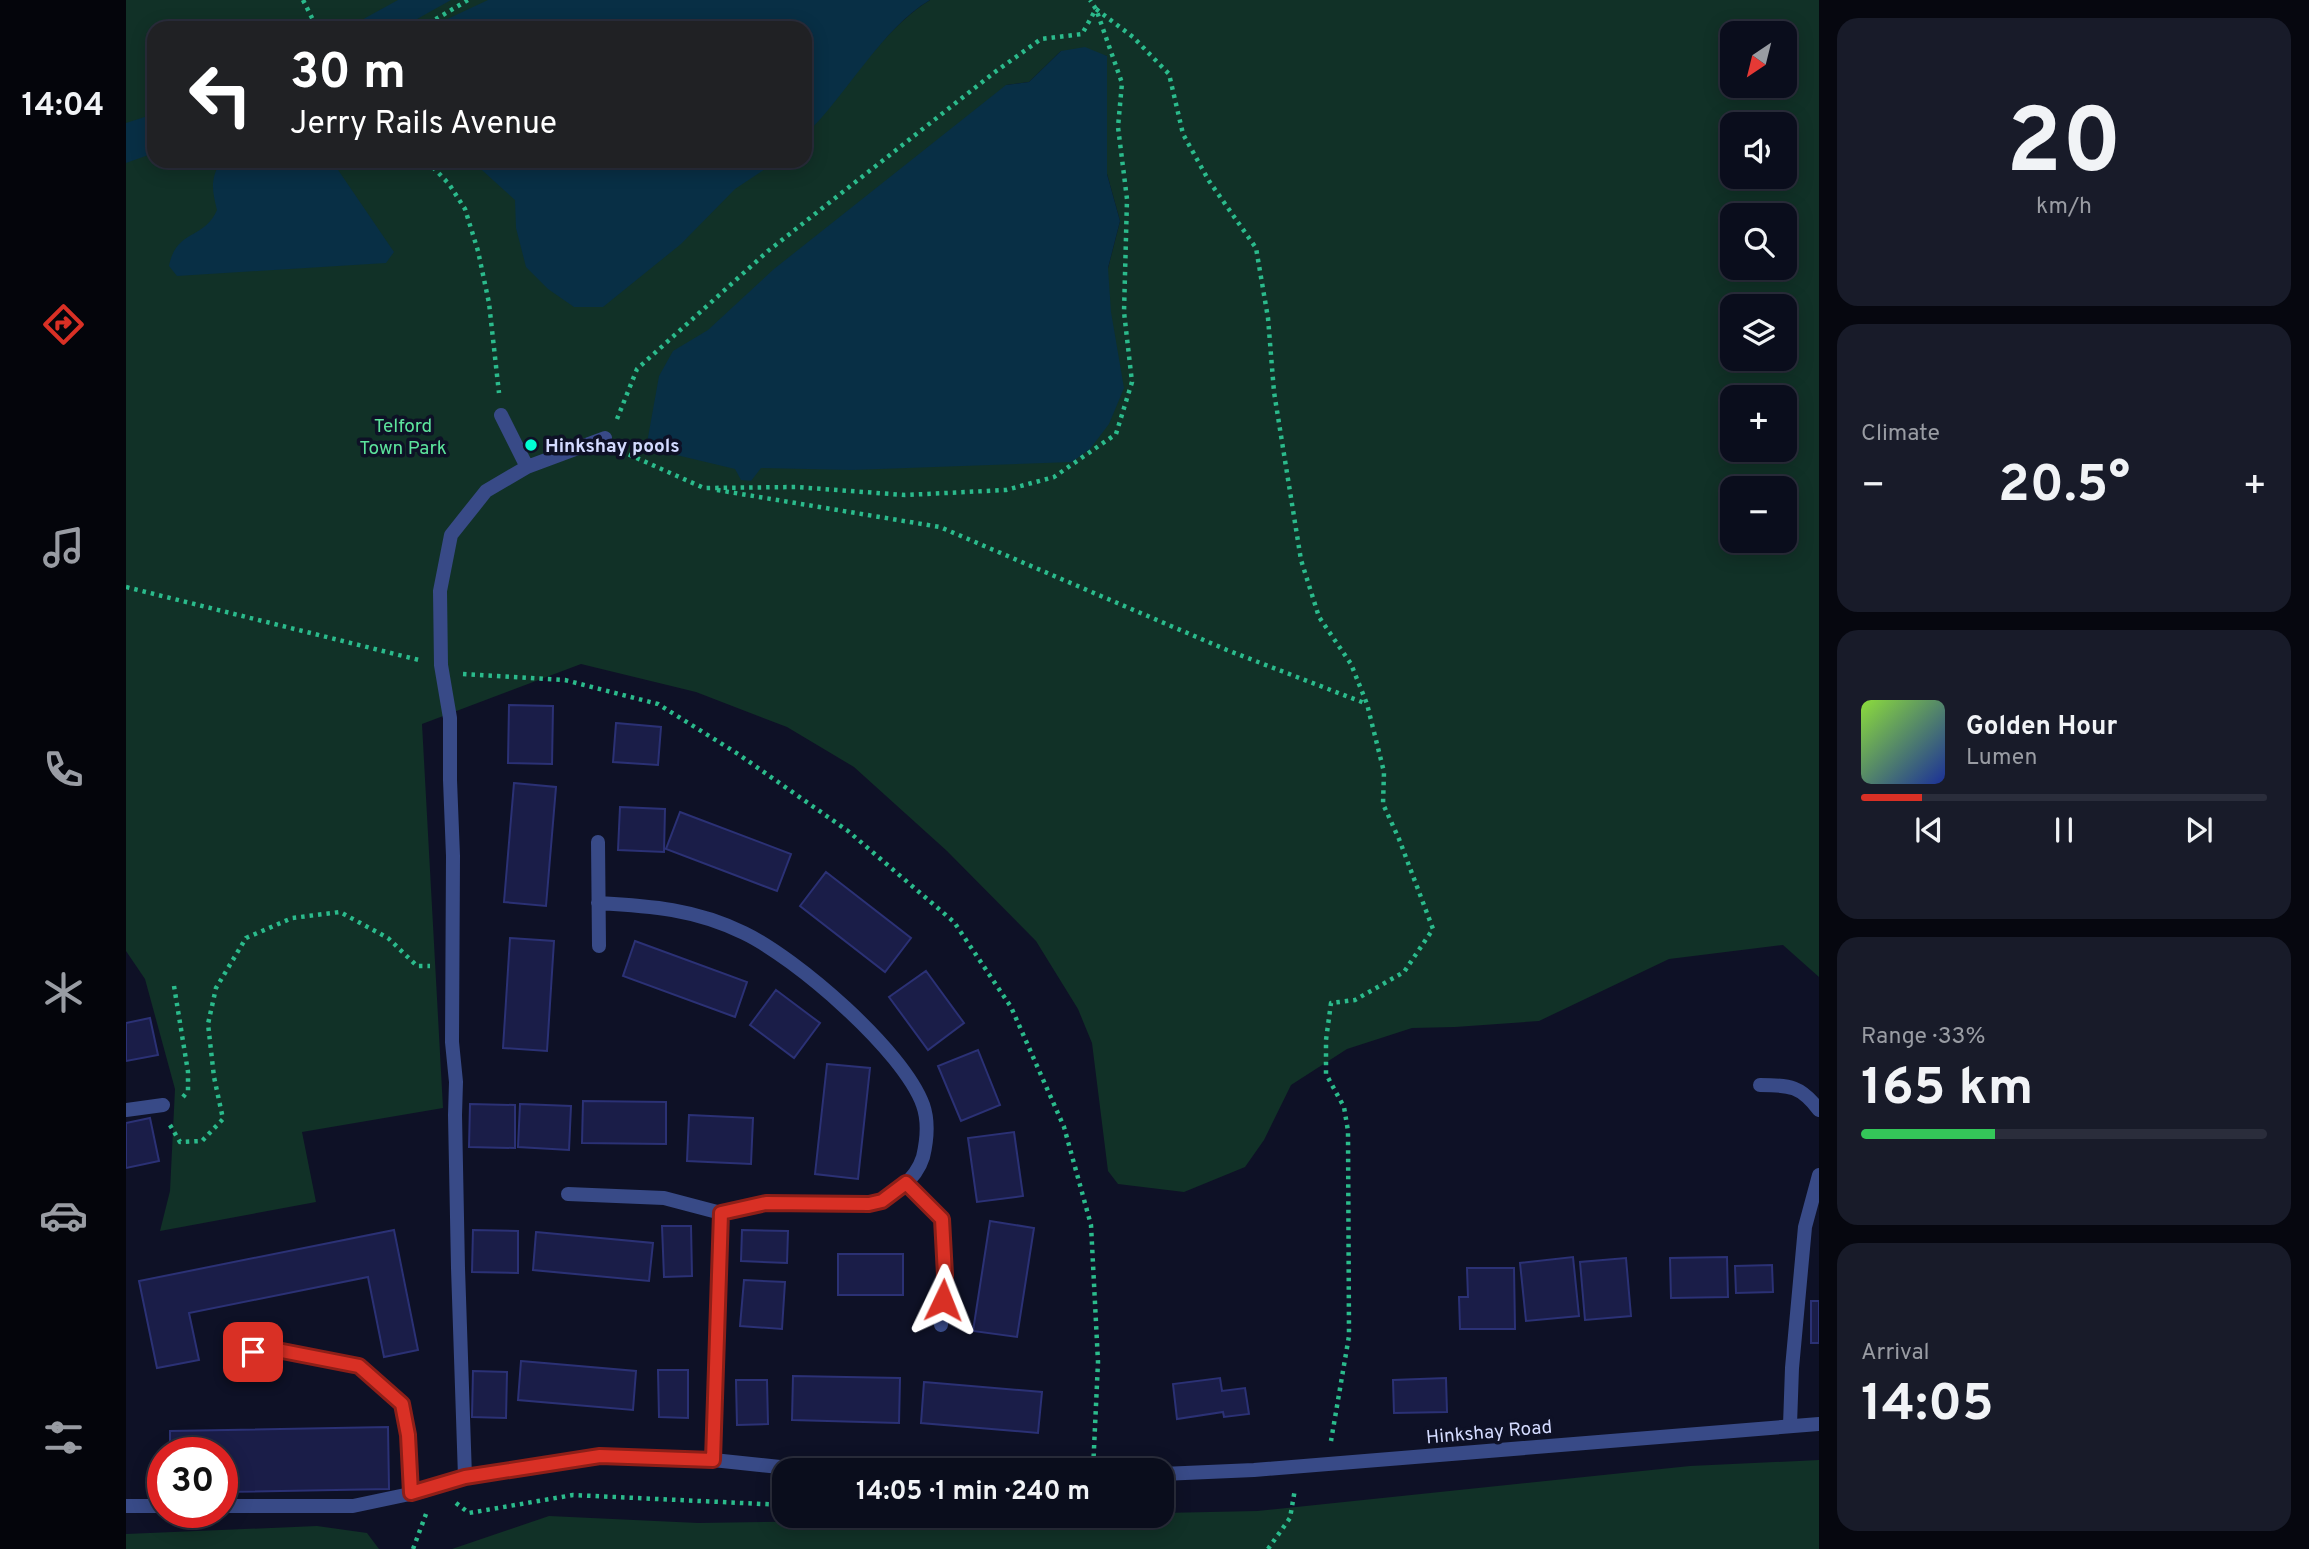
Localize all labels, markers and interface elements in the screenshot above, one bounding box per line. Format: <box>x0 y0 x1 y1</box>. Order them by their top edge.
north arrow <box>1720 21 1797 98</box>
map controls <box>1720 21 1797 553</box>
text: 30 m <box>290 44 406 106</box>
icon: left <box>175 49 266 140</box>
text: 14:04 <box>22 87 104 127</box>
text: 20 <box>2006 90 2122 205</box>
text: Jerry Rails Avenue <box>290 105 557 145</box>
button: sound <box>1720 112 1797 189</box>
text: km/h <box>2036 193 2092 222</box>
button: search <box>1720 203 1797 280</box>
button: layers <box>1720 294 1797 371</box>
icon: directions <box>39 300 88 349</box>
button: + <box>1720 385 1797 462</box>
park label: Telford Town Park <box>359 415 447 461</box>
text: Climate <box>1861 420 1940 449</box>
place label: Hinkshay pools <box>545 435 680 459</box>
marker: Hinkshay pools <box>523 437 539 453</box>
text: 20.5° <box>1998 454 2130 520</box>
text: − <box>1861 463 1886 512</box>
text: + <box>2242 463 2267 512</box>
button: − <box>1720 476 1797 553</box>
icon: music <box>39 523 88 572</box>
text: Golden Hour <box>1966 711 2117 744</box>
text: Lumen <box>1966 744 2037 773</box>
icon: phone <box>39 745 88 794</box>
icon: previous <box>1910 811 1948 849</box>
icon: pause <box>2045 811 2083 849</box>
icon: next <box>2180 811 2218 849</box>
icon: climate <box>39 968 88 1017</box>
text: Range · 33% <box>1861 1023 1985 1052</box>
text: 165 km <box>1861 1057 2033 1123</box>
icon: car <box>39 1191 88 1240</box>
position arrow <box>906 1263 980 1337</box>
pin <box>223 1322 283 1382</box>
icon: arrive <box>234 1333 272 1371</box>
text: Arrival <box>1861 1339 1930 1368</box>
text: 14:05 <box>1861 1373 1994 1439</box>
icon: filters <box>39 1413 88 1462</box>
street label: Hinkshay Road <box>1425 1416 1553 1450</box>
speed limit sign: 30 <box>147 1437 238 1528</box>
text: 14:05 · 1 min · 240 m <box>856 1476 1090 1509</box>

